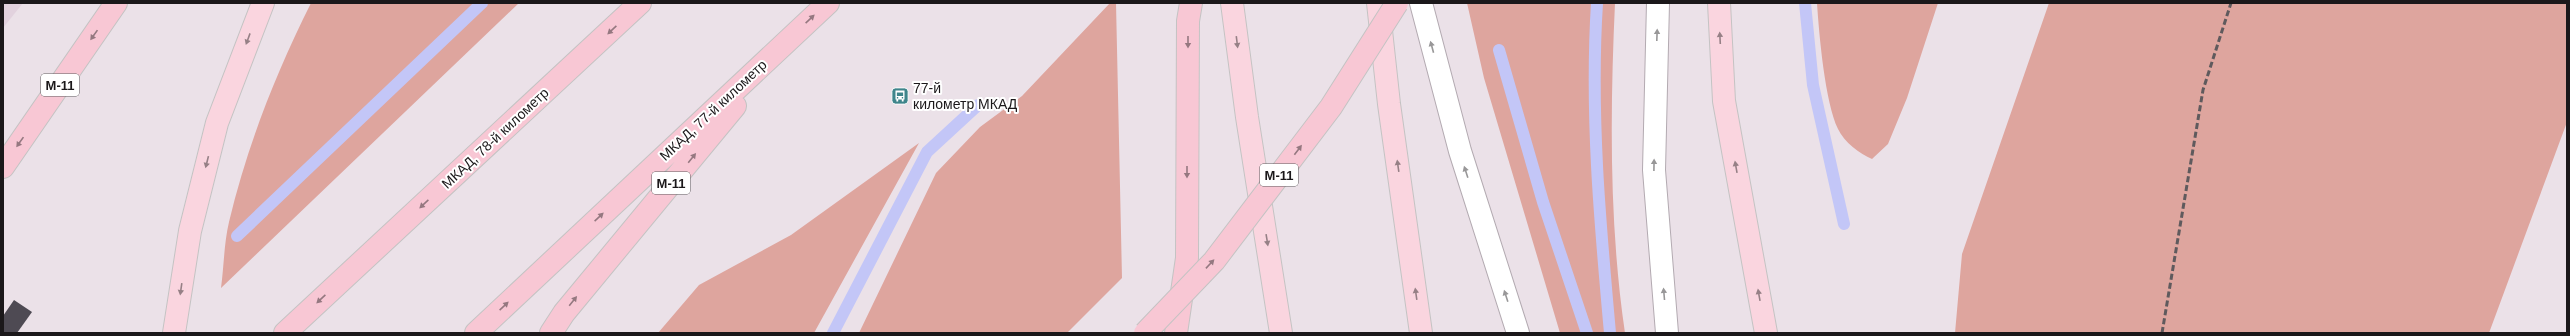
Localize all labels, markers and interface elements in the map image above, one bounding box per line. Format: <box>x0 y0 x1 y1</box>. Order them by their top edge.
one-way arrow <box>805 14 815 24</box>
one-way arrow <box>606 25 617 34</box>
one-way arrow <box>1654 29 1661 41</box>
one-way arrow <box>90 30 98 40</box>
one-way arrow <box>1717 32 1724 44</box>
one-way arrow <box>245 34 251 46</box>
one-way arrow <box>1185 36 1191 49</box>
one-way arrow <box>1234 36 1240 48</box>
one-way arrow <box>1429 40 1435 52</box>
street label: МКАД, 77-й километр <box>656 56 770 164</box>
road number: М-11 <box>41 74 79 96</box>
place label: 77-й километр МКАД <box>913 80 1018 112</box>
street label: МКАД, 78-й километр <box>438 84 552 192</box>
bus stop icon: 77-й километр МКАД <box>890 86 910 106</box>
one-way arrow <box>16 137 24 147</box>
one-way arrow <box>1294 145 1302 156</box>
one-way arrow <box>687 153 696 163</box>
one-way arrow <box>204 156 210 168</box>
one-way arrow <box>1651 158 1657 171</box>
one-way arrow <box>1395 160 1401 172</box>
one-way arrow <box>1732 161 1738 173</box>
road number: М-11 <box>1260 164 1298 186</box>
one-way arrow <box>1184 166 1190 179</box>
one-way arrow <box>1463 166 1469 178</box>
road number: М-11 <box>652 172 690 194</box>
one-way arrow <box>419 199 429 209</box>
one-way arrow <box>594 213 604 222</box>
one-way arrow <box>1264 233 1270 246</box>
one-way arrow <box>1206 259 1215 270</box>
one-way arrow <box>178 283 184 295</box>
one-way arrow <box>1413 288 1419 300</box>
one-way arrow <box>1661 288 1668 300</box>
one-way arrow <box>1756 289 1762 301</box>
one-way arrow <box>1503 290 1509 302</box>
one-way arrow <box>316 294 326 304</box>
one-way arrow <box>569 296 578 307</box>
one-way arrow <box>499 302 509 311</box>

